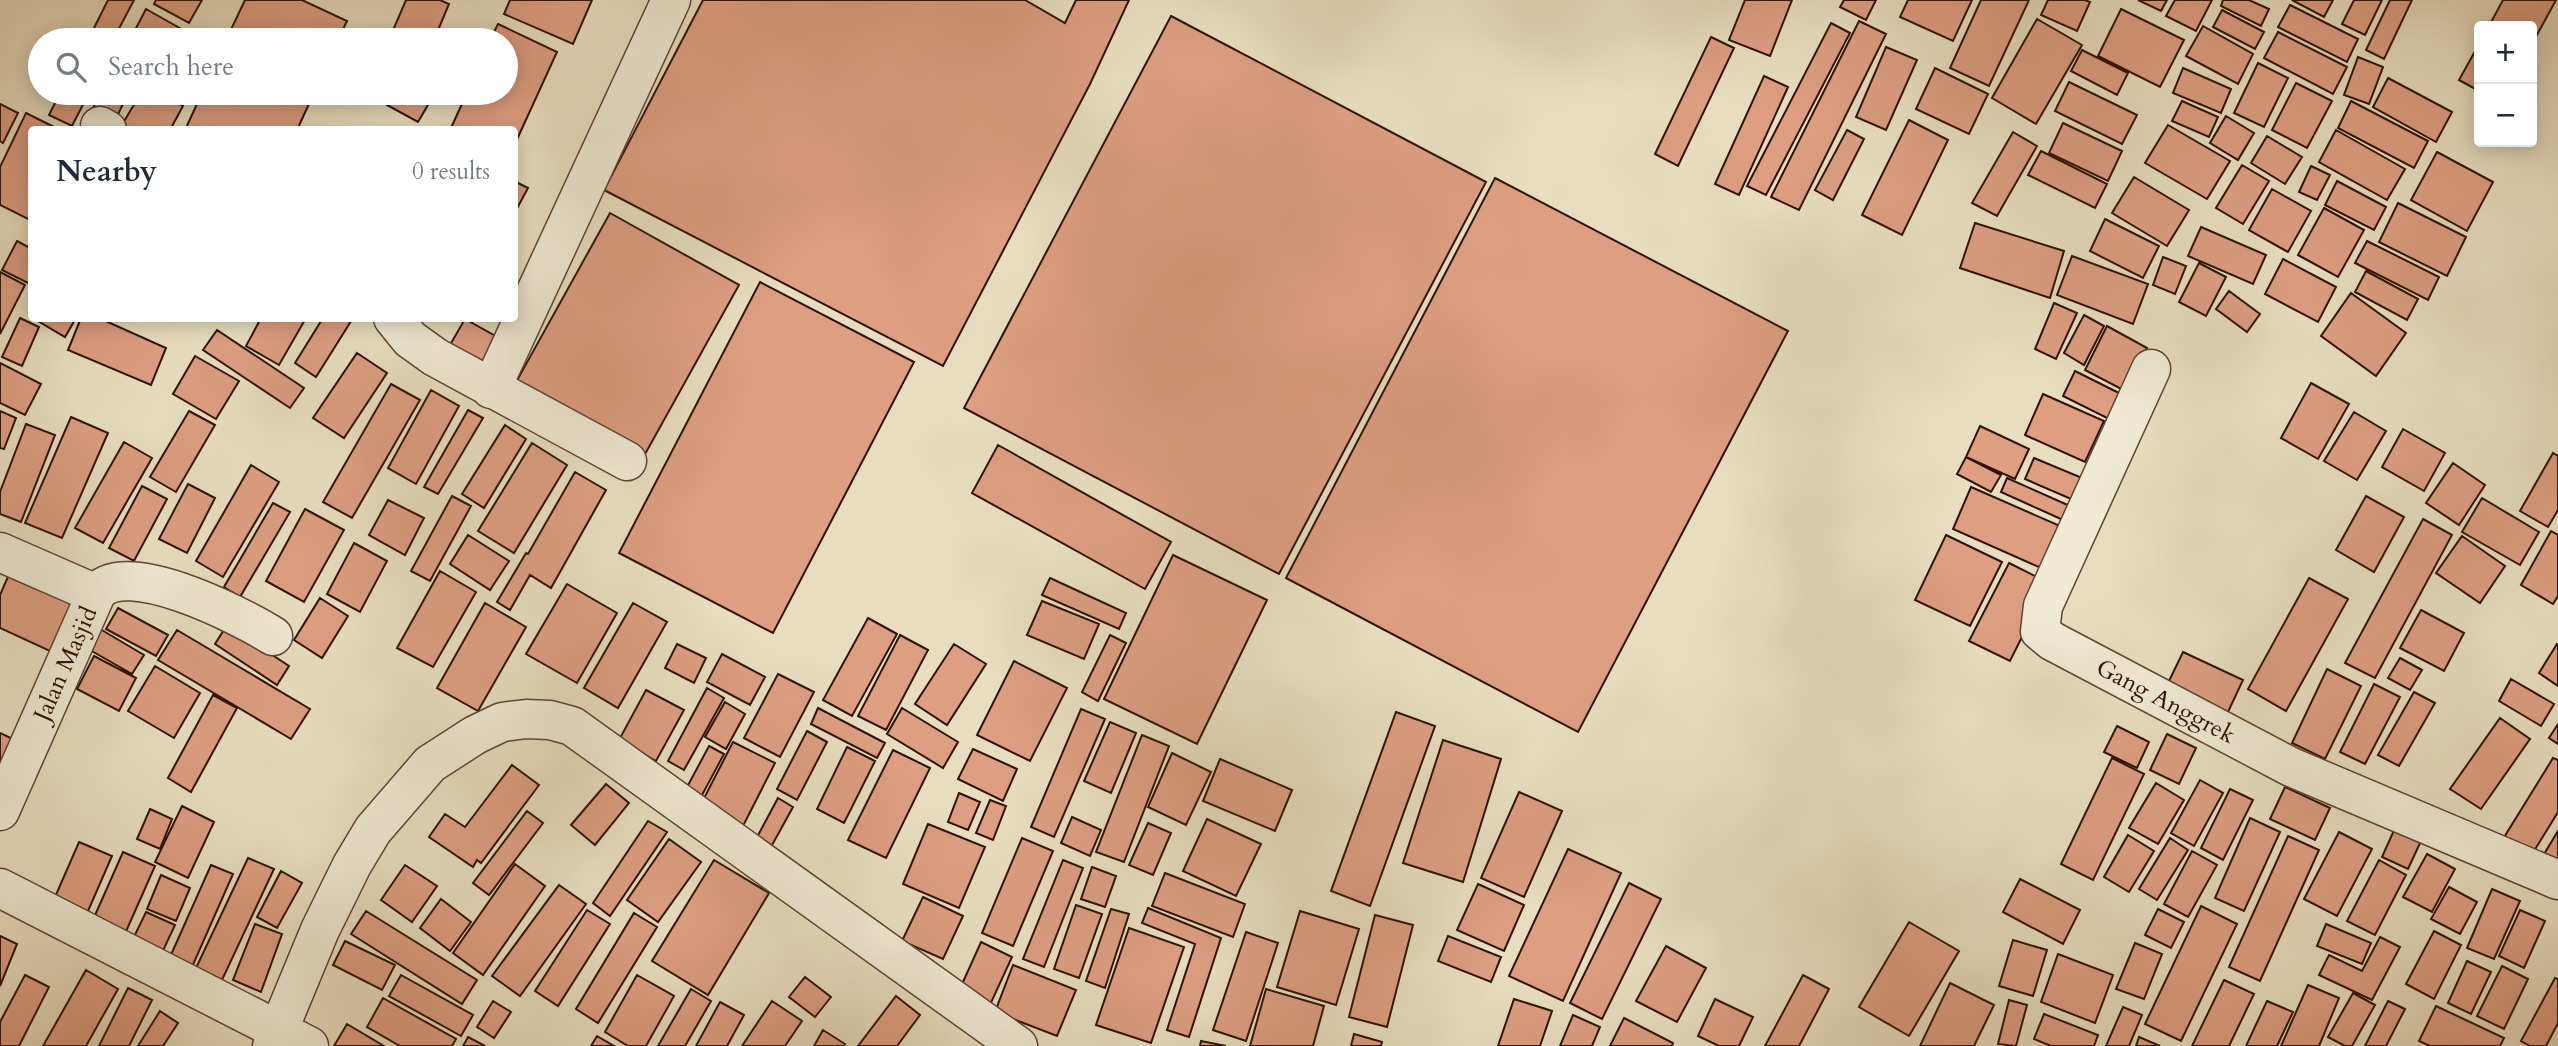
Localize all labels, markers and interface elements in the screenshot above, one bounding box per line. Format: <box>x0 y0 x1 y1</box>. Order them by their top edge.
map controls <box>2474 21 2537 147</box>
button: + <box>2474 21 2537 84</box>
search box <box>28 28 518 105</box>
icon: search <box>52 48 90 86</box>
text: Search here <box>108 49 234 84</box>
button: − <box>2474 84 2537 147</box>
text: Nearby <box>56 151 157 192</box>
text: 0 results <box>412 156 490 187</box>
street label: Jalan Masjid <box>25 601 106 729</box>
street label: Gang Anggrek <box>2090 651 2241 752</box>

